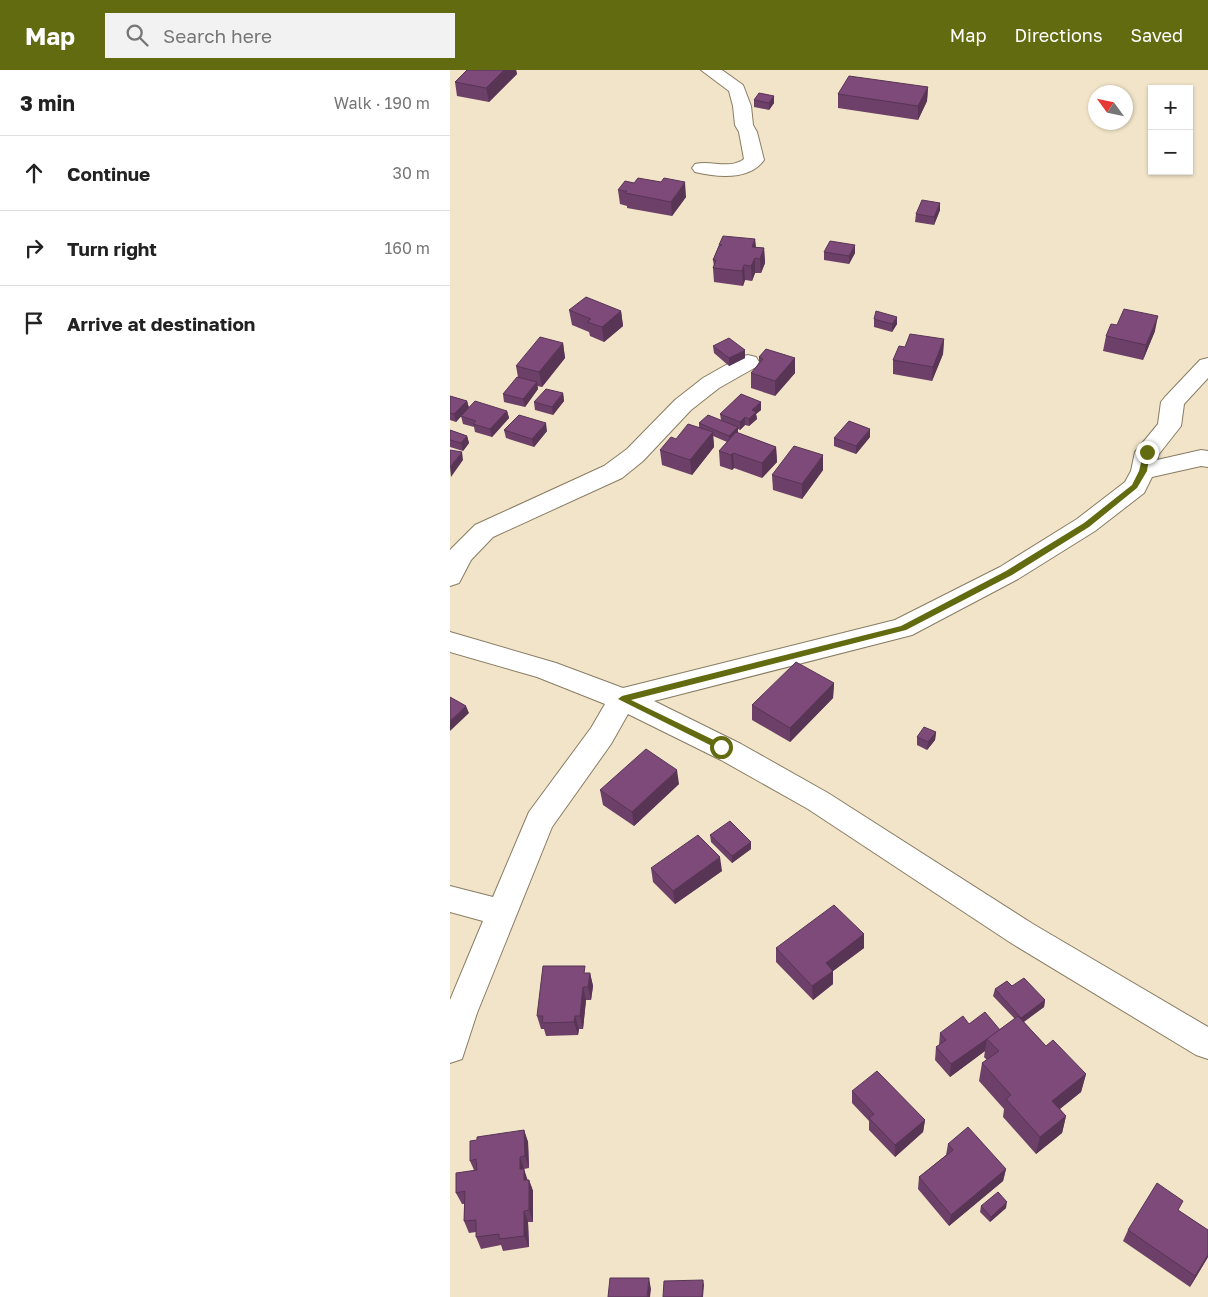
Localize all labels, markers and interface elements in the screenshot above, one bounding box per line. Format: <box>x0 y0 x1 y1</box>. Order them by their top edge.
search box <box>105 13 455 58</box>
text: Map <box>25 21 75 50</box>
icon: search <box>123 21 151 49</box>
text: Search here <box>163 24 272 47</box>
text: Map <box>950 24 986 46</box>
text: Directions <box>1014 24 1102 46</box>
text: Saved <box>1130 24 1183 46</box>
north arrow <box>1088 85 1133 130</box>
map controls <box>1148 85 1193 175</box>
button: + <box>1148 85 1193 130</box>
text: 3 min <box>20 90 75 116</box>
text: Walk · 190 m <box>334 93 430 113</box>
button: − <box>1148 130 1193 175</box>
icon: ahead <box>20 159 48 187</box>
text: Continue <box>67 162 150 185</box>
text: 30 m <box>393 163 430 183</box>
icon: right <box>20 234 48 262</box>
text: Turn right <box>67 237 157 260</box>
text: 160 m <box>384 238 430 258</box>
icon: arrive <box>20 309 48 337</box>
text: Arrive at destination <box>67 312 255 335</box>
route end <box>1136 441 1159 464</box>
route start <box>710 736 733 759</box>

